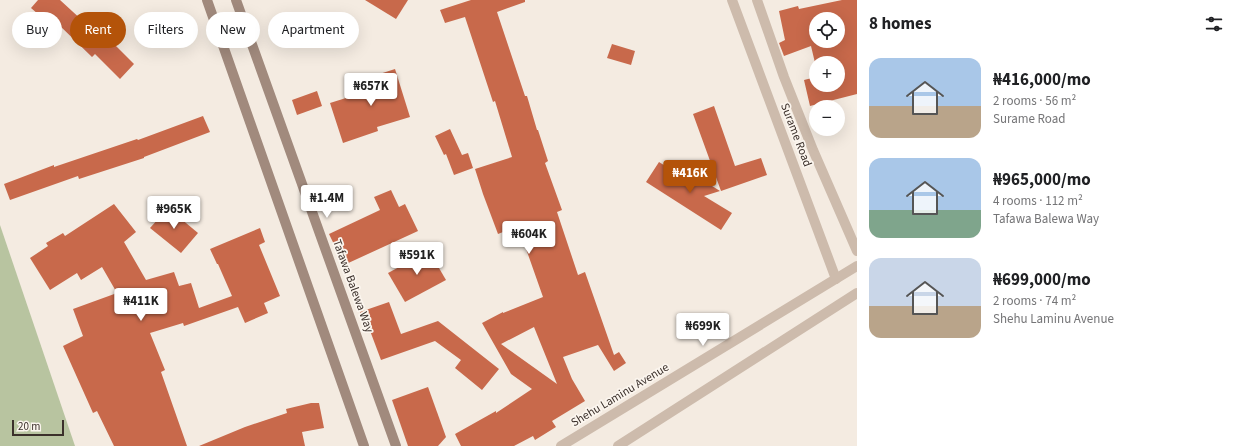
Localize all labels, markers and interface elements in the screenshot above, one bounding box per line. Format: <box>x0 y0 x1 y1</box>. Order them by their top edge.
chip: Buy <box>12 12 62 48</box>
chip: Rent <box>70 12 126 48</box>
chip: Filters <box>134 12 198 48</box>
chip: New <box>206 12 260 48</box>
chip: Apartment <box>268 12 359 48</box>
map controls <box>809 12 845 136</box>
button: locate <box>809 12 845 48</box>
text: 8 homes <box>869 12 931 36</box>
icon: filters <box>1203 13 1225 35</box>
button: + <box>809 56 845 92</box>
text: ₦416,000/mo <box>993 68 1091 92</box>
pin: ₦657K <box>343 73 399 107</box>
icon: home <box>901 74 949 122</box>
text: ₦657K <box>353 77 389 95</box>
text: 2 rooms · 56 m² <box>993 92 1076 110</box>
button: − <box>809 100 845 136</box>
street label: Surame Road <box>776 101 816 169</box>
text: Surame Road <box>993 110 1066 128</box>
pin: ₦416K <box>662 160 718 194</box>
text: ₦416K <box>672 164 708 182</box>
text: ₦965,000/mo <box>993 168 1091 192</box>
icon: home <box>901 174 949 222</box>
pin: ₦1.4M <box>299 185 355 219</box>
text: ₦1.4M <box>310 189 344 207</box>
text: 4 rooms · 112 m² <box>993 192 1083 210</box>
pin: ₦965K <box>146 196 202 230</box>
text: ₦965K <box>156 200 192 218</box>
text: Tafawa Balewa Way <box>993 210 1099 228</box>
pin: ₦604K <box>501 221 557 255</box>
text: ₦604K <box>511 225 547 243</box>
street label: Tafawa Balewa Way <box>328 237 378 335</box>
pin: ₦591K <box>389 242 445 276</box>
text: ₦591K <box>399 246 435 264</box>
text: ₦699,000/mo <box>993 268 1091 292</box>
icon: home <box>901 274 949 322</box>
pin: ₦411K <box>113 288 169 322</box>
text: ₦411K <box>123 292 159 310</box>
text: 2 rooms · 74 m² <box>993 292 1076 310</box>
text: Shehu Laminu Avenue <box>993 310 1114 328</box>
pin: ₦699K <box>675 313 731 347</box>
text: ₦699K <box>685 317 721 335</box>
street label: Shehu Laminu Avenue <box>568 359 672 431</box>
scale bar <box>12 418 64 437</box>
text: 20 m <box>18 419 40 434</box>

